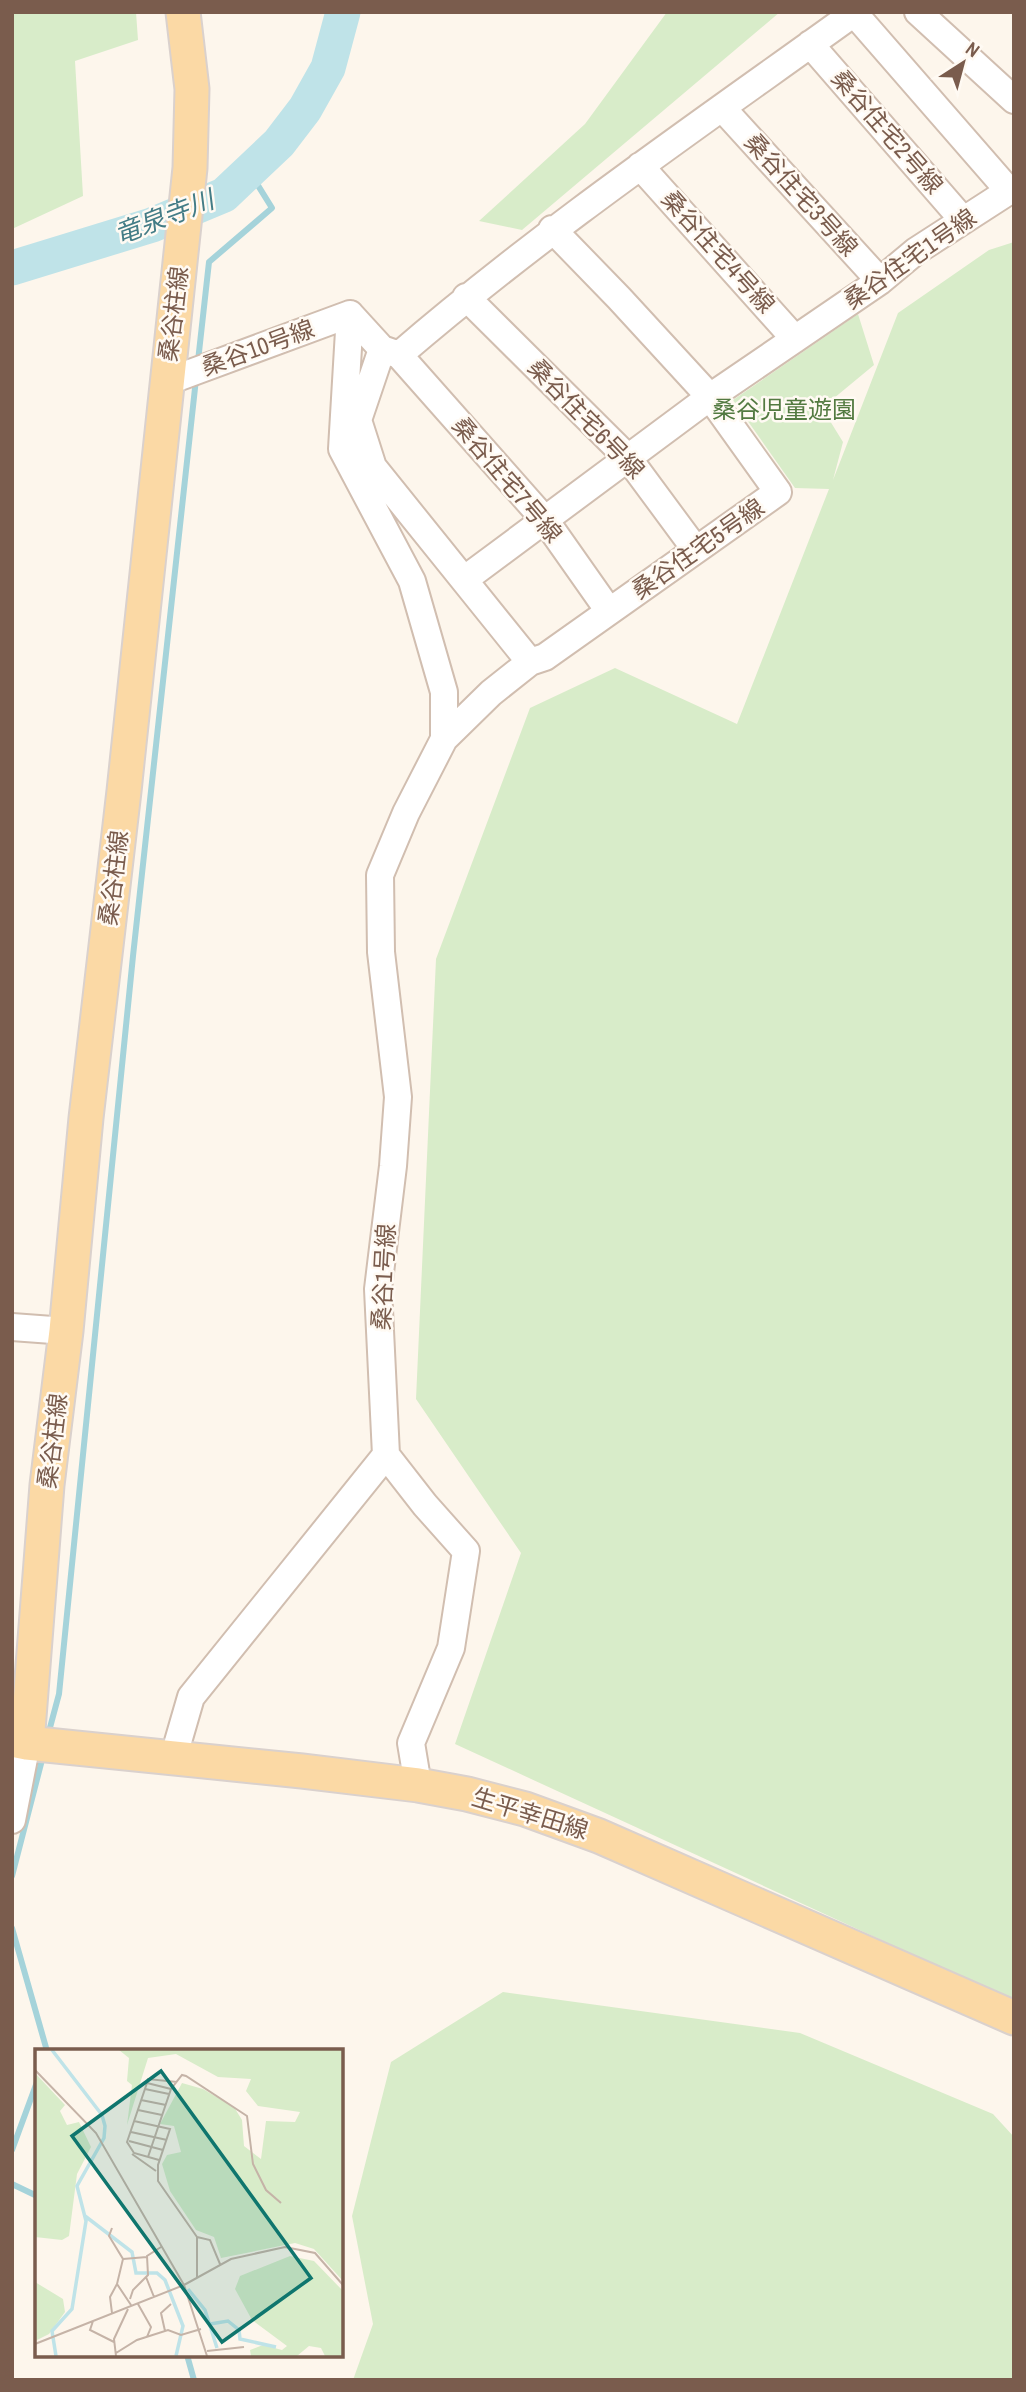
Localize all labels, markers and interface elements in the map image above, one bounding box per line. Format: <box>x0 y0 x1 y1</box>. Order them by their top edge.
north arrow <box>928 28 998 98</box>
text: N <box>961 35 985 63</box>
street label: 桑谷住宅2号線 <box>825 62 951 200</box>
street label: 桑谷住宅3号線 <box>738 126 865 263</box>
water label: 竜泉寺川 <box>109 180 221 252</box>
street label: 桑谷住宅4号線 <box>655 183 782 320</box>
street label: 桑谷住宅1号線 <box>837 201 982 316</box>
street label: 桑谷柱線 <box>151 264 195 363</box>
street label: 桑谷10号線 <box>197 312 319 382</box>
street label: 桑谷住宅6号線 <box>521 351 652 485</box>
park label: 桑谷児童遊園 <box>712 393 856 425</box>
street label: 桑谷住宅7号線 <box>446 410 570 549</box>
street label: 桑谷住宅5号線 <box>625 491 770 606</box>
street label: 桑谷柱線 <box>91 828 135 927</box>
street label: 桑谷1号線 <box>364 1223 402 1331</box>
street label: 桑谷柱線 <box>30 1391 74 1490</box>
street label: 生平幸田線 <box>468 1780 592 1846</box>
inset map <box>35 2049 343 2357</box>

